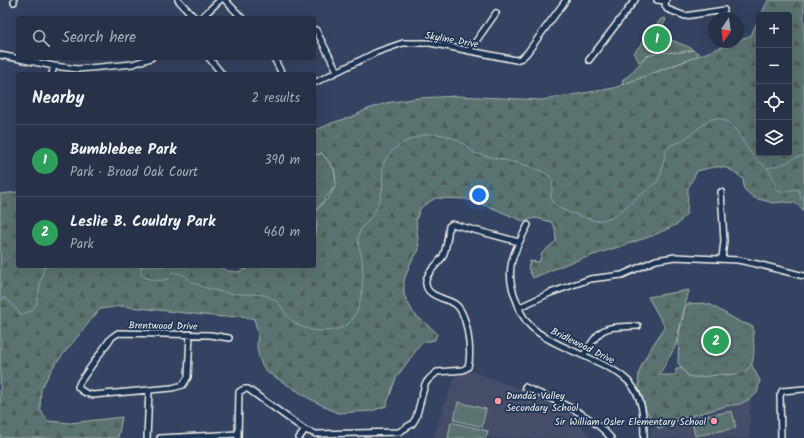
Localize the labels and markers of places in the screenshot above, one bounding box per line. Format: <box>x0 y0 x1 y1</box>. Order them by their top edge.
pin: 1 <box>644 24 670 54</box>
pin: 2 <box>703 326 729 356</box>
place label: Dundas Valley Secondary School <box>506 388 579 416</box>
marker: Dundas Valley Secondary School <box>493 396 503 406</box>
place label: Sir William Osler Elementary School <box>554 414 707 430</box>
marker: Sir William Osler Elementary School <box>709 416 719 426</box>

